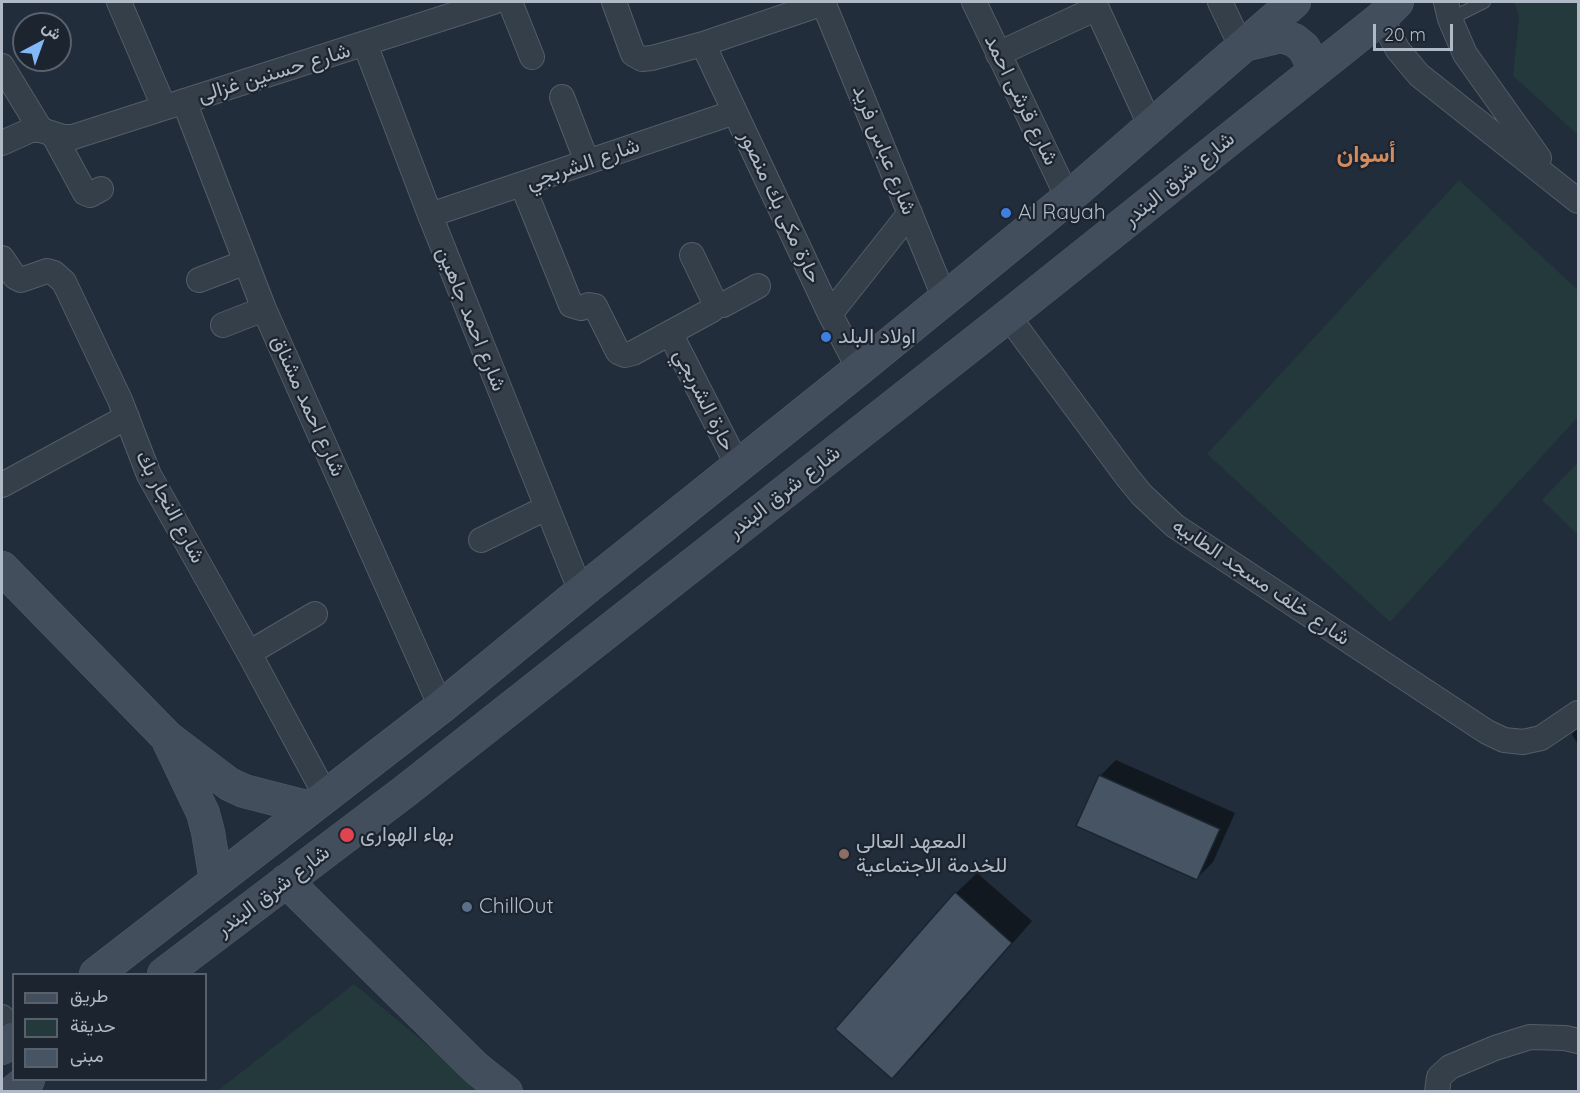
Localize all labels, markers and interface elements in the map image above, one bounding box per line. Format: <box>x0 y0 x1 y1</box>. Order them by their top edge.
north arrow <box>12 12 72 72</box>
scale bar <box>1376 12 1456 50</box>
text: ش <box>39 16 66 44</box>
text: 20 m <box>1384 23 1426 46</box>
street label: شارع قرشى احمد <box>979 31 1063 169</box>
street label: شارع حسنين غزالى <box>195 38 353 108</box>
street label: شارع عباس فريد <box>847 81 921 219</box>
street label: شارع شرق البندر <box>1118 126 1240 232</box>
street label: حارة مكى بك منصور <box>734 127 826 287</box>
street label: شارع الشربجي <box>523 133 643 195</box>
district label: أسوان <box>1336 141 1396 169</box>
place label: Al Rayah <box>1018 200 1106 226</box>
marker: Al Rayah <box>999 206 1013 220</box>
street label: شارع احمد جاهين <box>431 243 511 395</box>
place label: اولاد البلد <box>838 324 916 350</box>
marker: اولاد البلد <box>819 330 833 344</box>
street label: شارع احمد مشناق <box>266 331 350 481</box>
street label: حارة الشربجي <box>668 345 740 455</box>
street label: شارع شرق البندر <box>723 440 845 544</box>
street label: شارع النجار بك <box>130 446 210 568</box>
street label: شارع خلف مسجد الطابيه <box>1167 513 1355 651</box>
place label: بهاء الهوارى <box>360 822 454 848</box>
marker: بهاء الهوارى <box>338 826 356 844</box>
place label: المعهد العالى للخدمة الاجتماعية <box>856 829 1007 879</box>
street label: شارع شرق البندر <box>211 840 335 942</box>
marker: المعهد العالى للخدمة الاجتماعية <box>837 847 851 861</box>
place label: ChillOut <box>479 894 554 920</box>
marker: ChillOut <box>460 900 474 914</box>
legend <box>12 973 207 1081</box>
text: طريق <box>70 984 108 1007</box>
text: حديقة <box>70 1014 116 1037</box>
text: مبنى <box>70 1044 104 1067</box>

